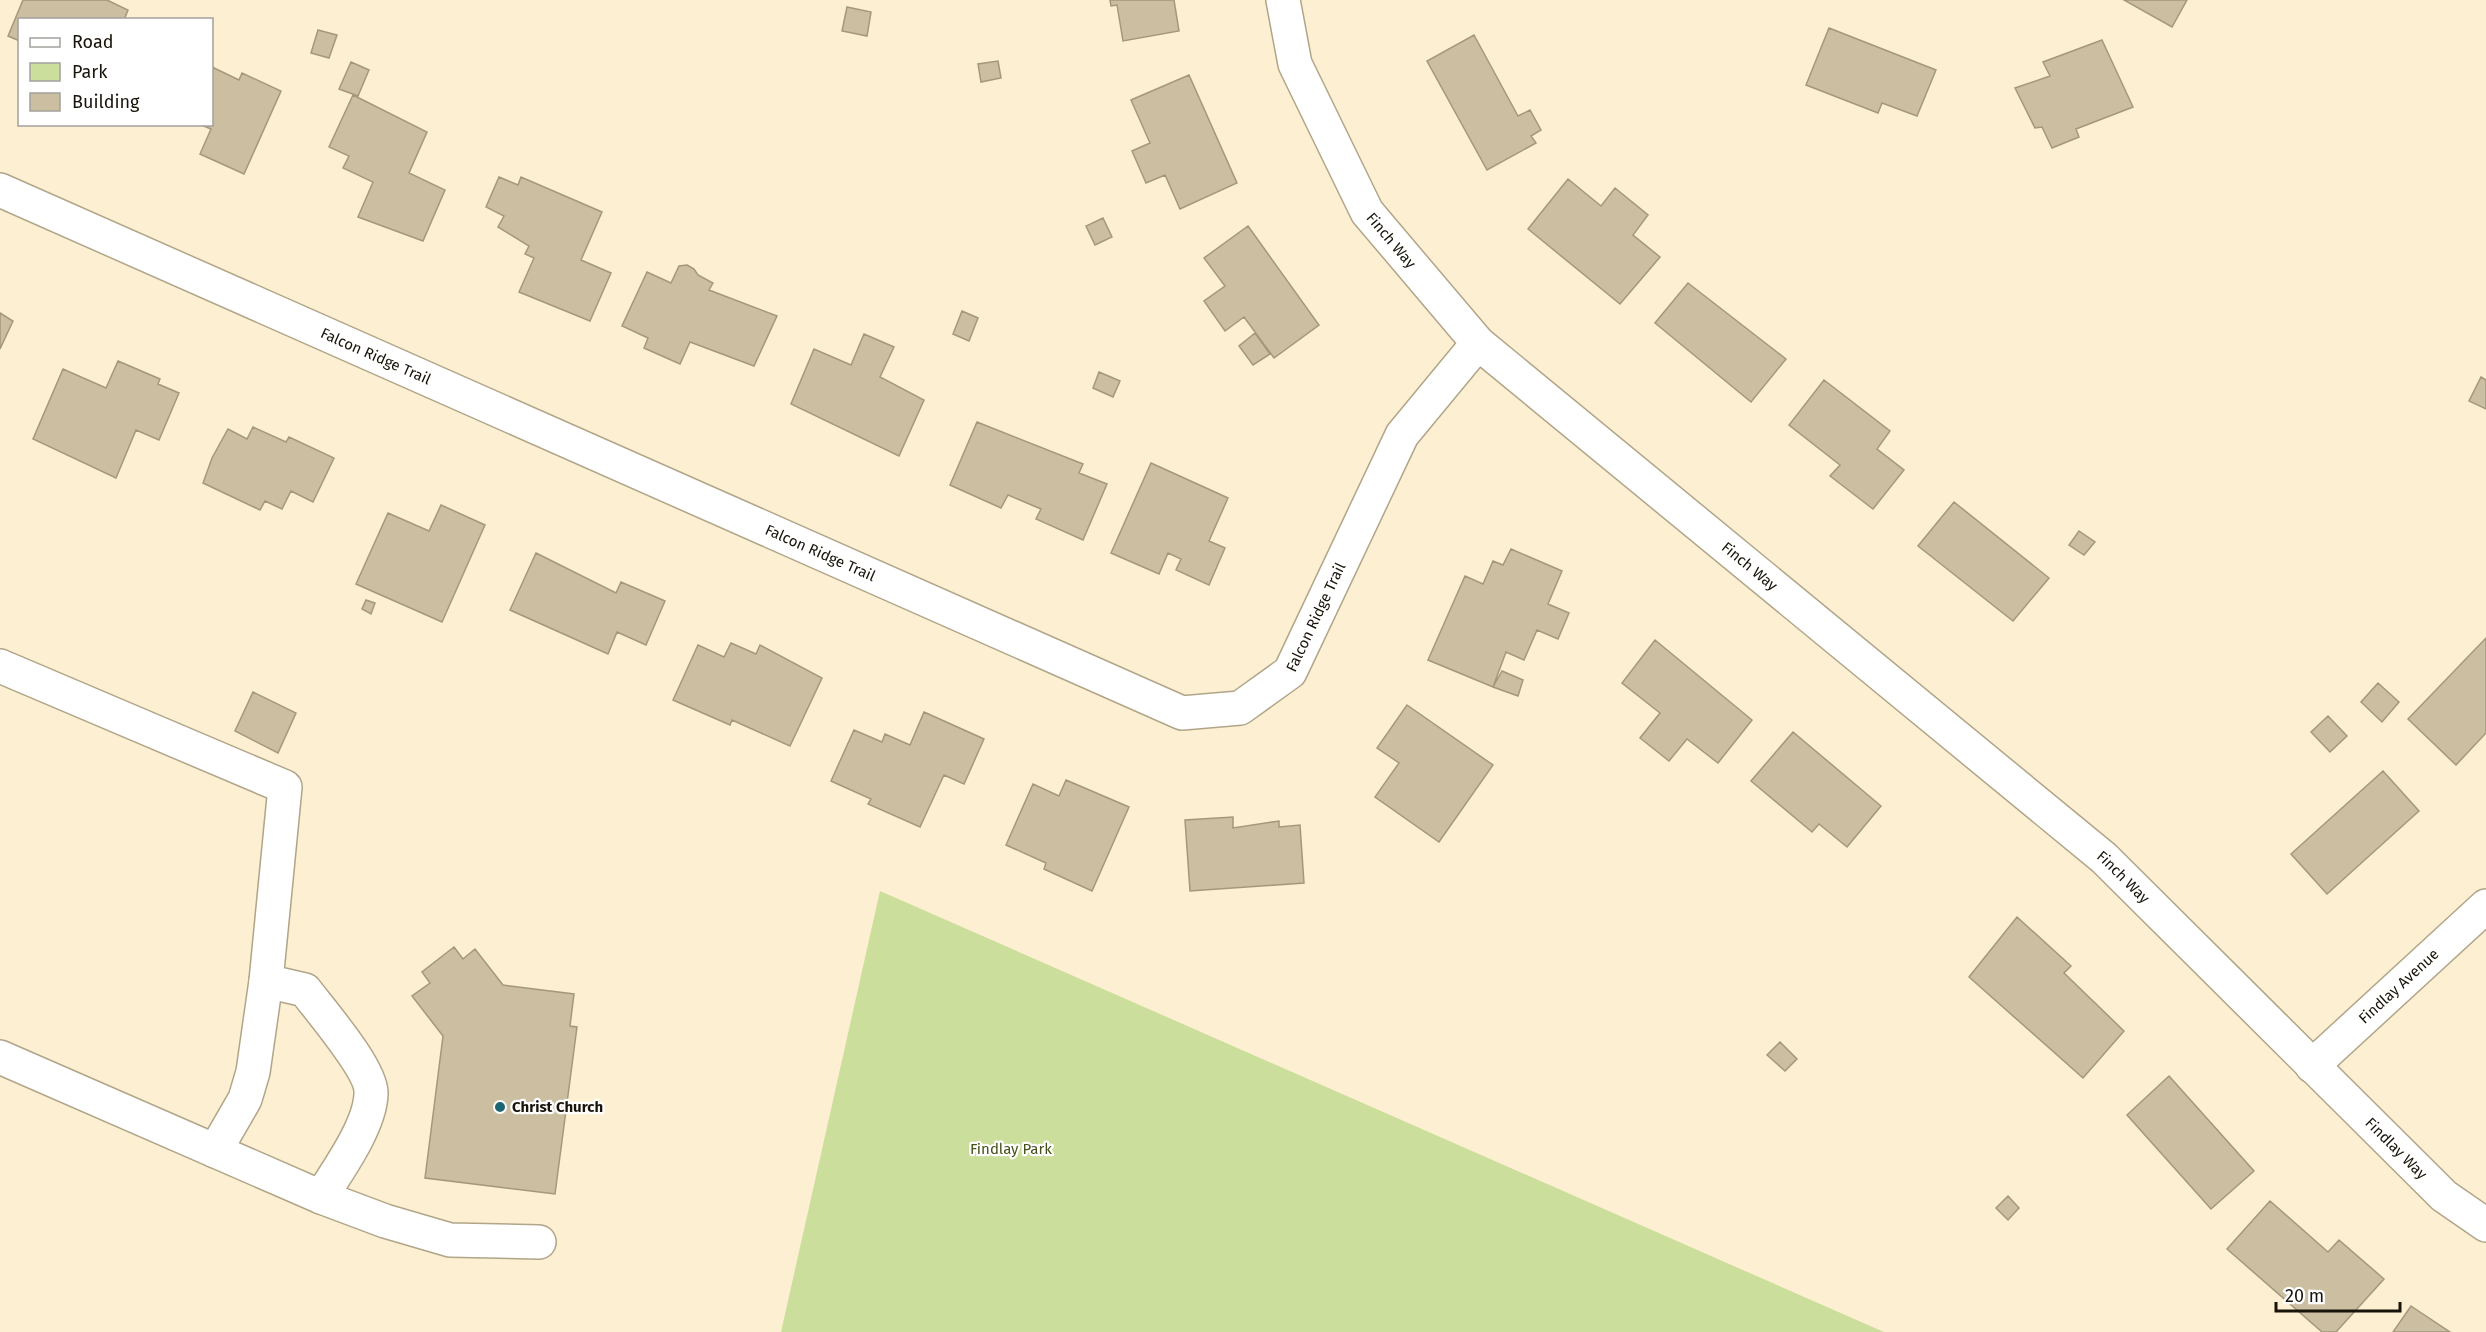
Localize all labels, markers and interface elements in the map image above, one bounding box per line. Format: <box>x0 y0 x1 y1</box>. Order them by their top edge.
legend <box>18 18 213 126</box>
text: Road <box>72 31 114 53</box>
text: Park <box>72 61 108 83</box>
text: Building <box>72 91 140 113</box>
street label: Finch Way <box>1363 209 1420 272</box>
street label: Falcon Ridge Trail <box>318 324 434 389</box>
street label: Falcon Ridge Trail <box>762 521 879 585</box>
street label: Finch Way <box>1718 538 1782 595</box>
street label: Falcon Ridge Trail <box>1282 559 1350 675</box>
street label: Finch Way <box>2093 847 2154 907</box>
street label: Findlay Avenue <box>2355 945 2443 1027</box>
place label: Christ Church <box>512 1098 603 1116</box>
marker: Christ Church <box>493 1100 507 1114</box>
street label: Findlay Way <box>2362 1114 2431 1183</box>
park label: Findlay Park <box>970 1140 1052 1158</box>
scale bar <box>2276 1275 2400 1313</box>
text: 20 m <box>2285 1285 2324 1307</box>

